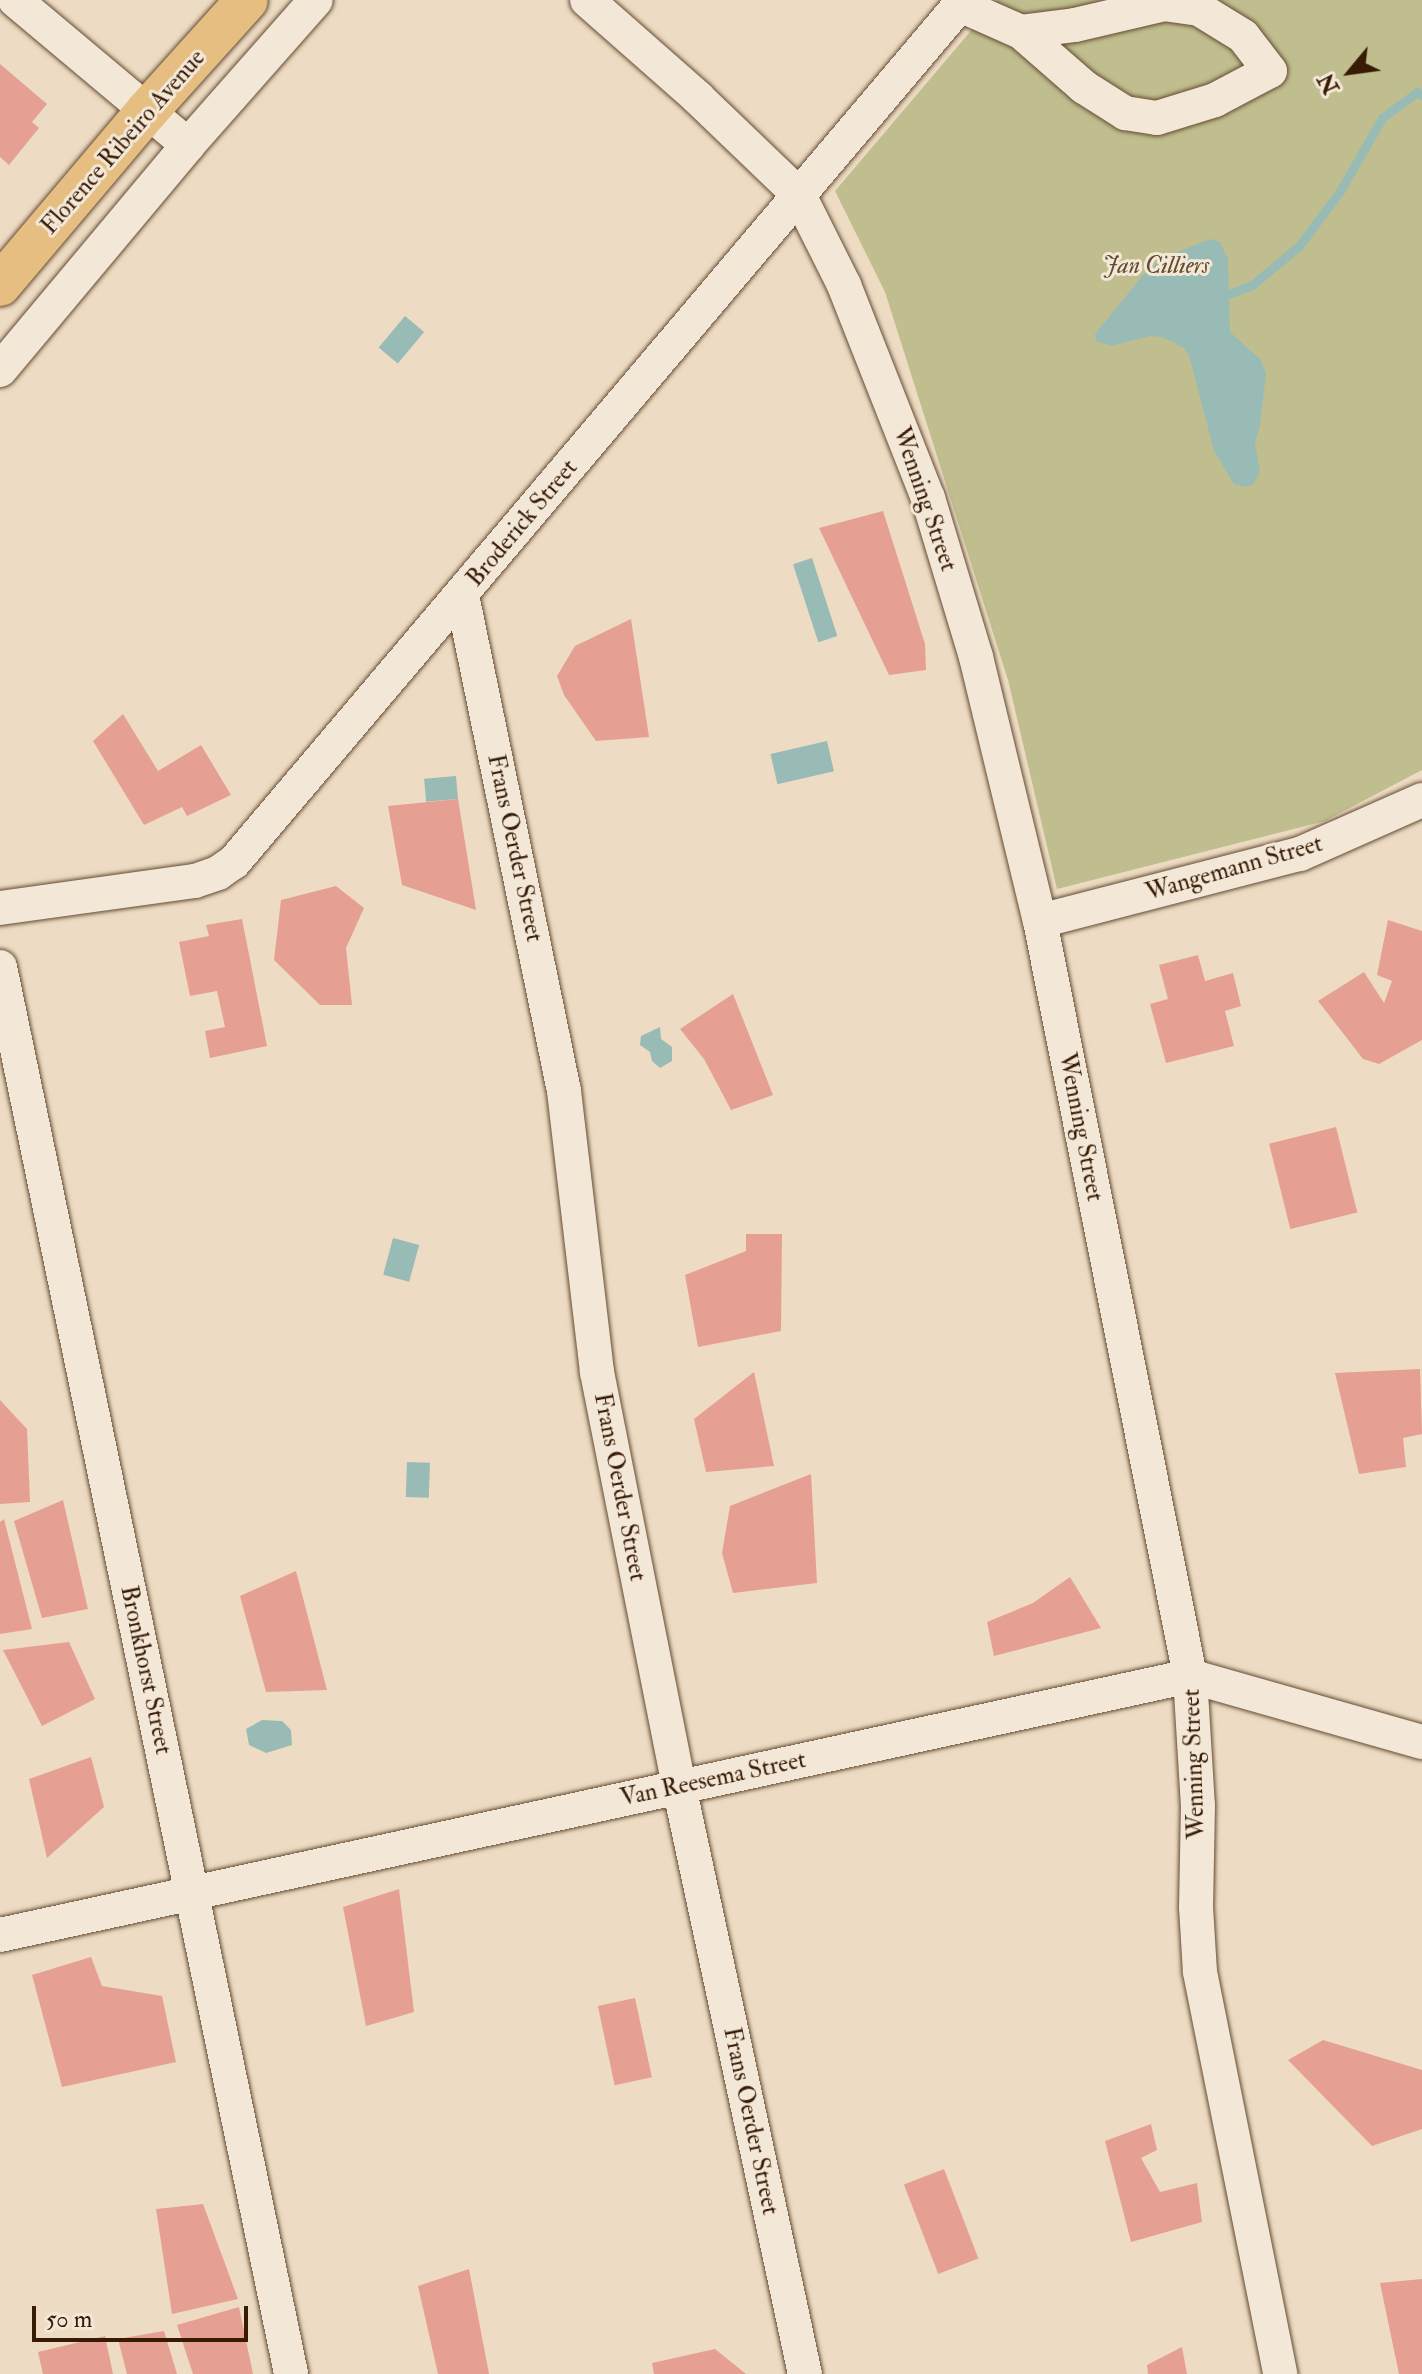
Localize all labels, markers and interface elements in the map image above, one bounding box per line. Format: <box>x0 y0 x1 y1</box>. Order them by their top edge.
north arrow <box>1310 32 1390 112</box>
street label: Florence Ribeiro Avenue <box>35 44 211 240</box>
text: N <box>1312 68 1346 99</box>
park label: Jan Cilliers <box>1103 252 1209 280</box>
street label: Wenning Street <box>887 423 963 575</box>
street label: Broderick Street <box>460 454 584 592</box>
street label: Frans Oerder Street <box>481 752 549 944</box>
street label: Wangemann Street <box>1142 829 1326 907</box>
street label: Wenning Street <box>1053 1050 1109 1204</box>
street label: Frans Oerder Street <box>588 1391 652 1583</box>
street label: Bronkhorst Street <box>114 1583 178 1757</box>
street label: Wenning Street <box>1177 1688 1211 1840</box>
street label: Van Reesema Street <box>618 1745 808 1813</box>
street label: Frans Oerder Street <box>717 2025 785 2217</box>
scale bar <box>36 2290 252 2340</box>
text: 50 m <box>46 2304 92 2335</box>

